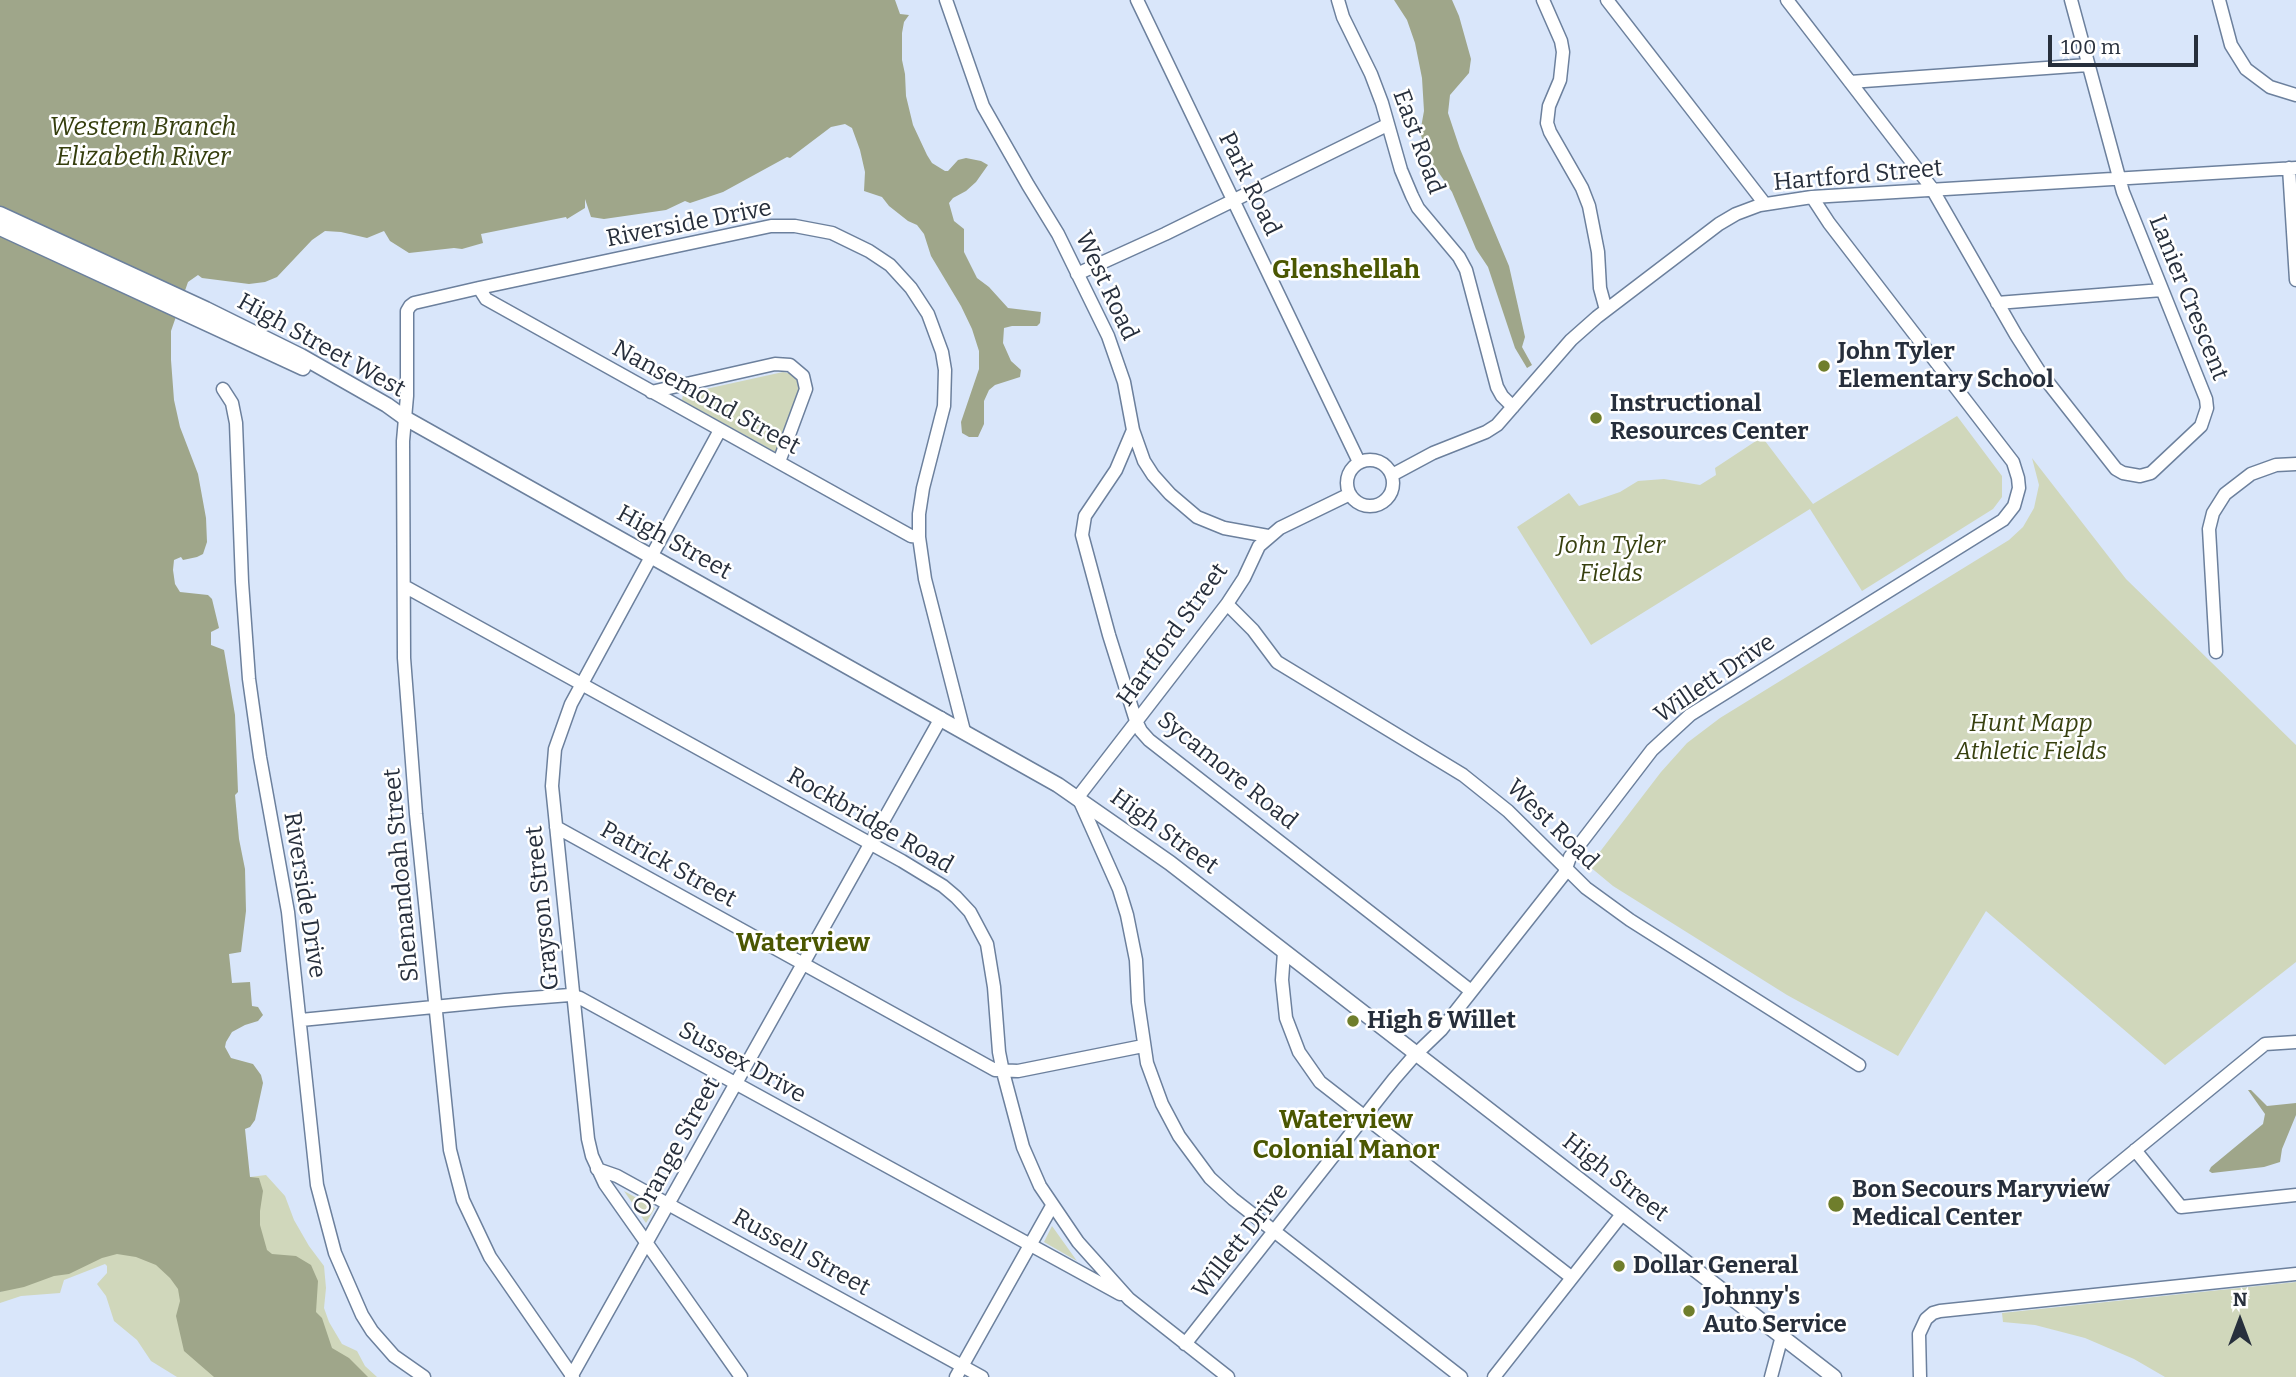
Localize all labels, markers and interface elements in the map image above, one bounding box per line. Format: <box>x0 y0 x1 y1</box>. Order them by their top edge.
scale bar <box>2051 21 2202 65</box>
text: 100 m <box>2061 34 2121 60</box>
street label: East Road <box>1386 86 1450 198</box>
water label: Western Branch Elizabeth River <box>49 112 237 174</box>
street label: Park Road <box>1212 127 1286 241</box>
street label: Hartford Street <box>1772 154 1944 198</box>
street label: Riverside Drive <box>604 194 774 254</box>
street label: Lanier Crescent <box>2142 211 2234 385</box>
street label: West Road <box>1068 227 1144 345</box>
district label: Glenshellah <box>1272 255 1420 287</box>
street label: High Street West <box>232 288 410 404</box>
street label: Nansemond Street <box>607 334 805 462</box>
place label: John Tyler Elementary School <box>1838 338 2054 394</box>
marker: John Tyler Elementary School <box>1816 358 1832 374</box>
place label: Instructional Resources Center <box>1610 390 1809 446</box>
marker: Instructional Resources Center <box>1588 410 1604 426</box>
street label: High Street <box>612 500 736 586</box>
park label: John Tyler Fields <box>1557 532 1665 588</box>
street label: Hartford Street <box>1111 558 1235 712</box>
street label: Willett Drive <box>1649 628 1781 730</box>
street label: Sycamore Road <box>1151 706 1303 836</box>
park label: Hunt Mapp Athletic Fields <box>1955 710 2107 766</box>
street label: Rockbridge Road <box>782 762 958 880</box>
street label: Shenandoah Street <box>378 767 426 983</box>
street label: West Road <box>1500 774 1604 876</box>
street label: High Street <box>1104 783 1224 881</box>
street label: Riverside Drive <box>277 810 331 980</box>
street label: Patrick Street <box>595 816 741 914</box>
street label: Grayson Street <box>520 824 566 992</box>
district label: Waterview <box>736 928 870 960</box>
place label: High & Willet <box>1367 1007 1516 1035</box>
marker: High & Willet <box>1345 1013 1361 1029</box>
street label: Sussex Drive <box>673 1016 811 1110</box>
street label: Orange Street <box>627 1072 727 1222</box>
district label: Waterview Colonial Manor <box>1252 1105 1440 1166</box>
street label: High Street <box>1556 1128 1674 1228</box>
place label: Bon Secours Maryview Medical Center <box>1852 1176 2110 1232</box>
street label: Willett Drive <box>1187 1177 1295 1305</box>
marker: Bon Secours Maryview Medical Center <box>1826 1194 1846 1214</box>
street label: Russell Street <box>727 1203 875 1303</box>
place label: Dollar General <box>1633 1252 1798 1280</box>
marker: Dollar General <box>1611 1258 1627 1274</box>
place label: Johnny's Auto Service <box>1703 1283 1847 1339</box>
north arrow <box>2205 1286 2275 1356</box>
text: N <box>2233 1288 2247 1311</box>
marker: Johnny's Auto Service <box>1681 1303 1697 1319</box>

